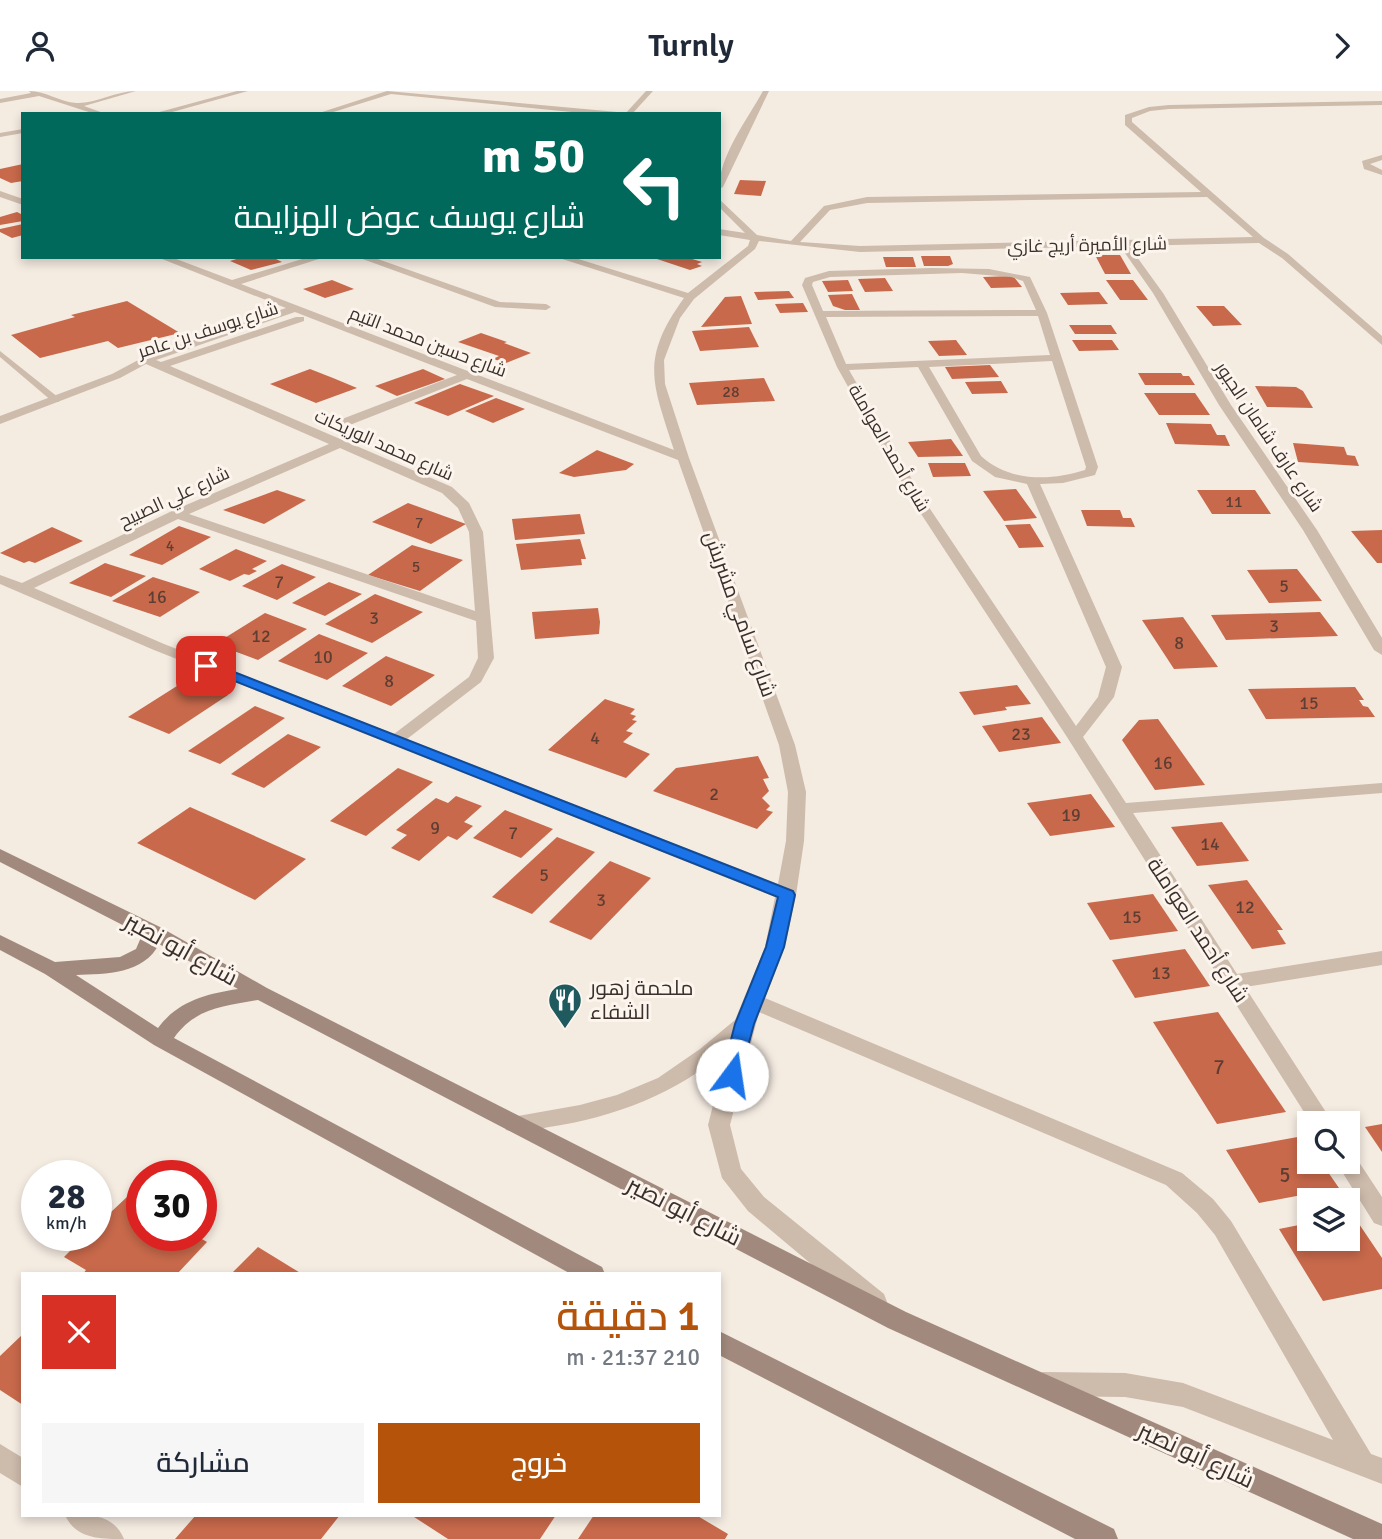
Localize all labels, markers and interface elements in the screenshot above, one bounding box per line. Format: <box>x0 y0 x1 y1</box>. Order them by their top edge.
text: Turnly <box>648 26 734 65</box>
icon: person <box>21 27 59 65</box>
icon: forward <box>1323 27 1361 65</box>
text: 50 m <box>482 126 585 186</box>
icon: left <box>609 140 700 231</box>
text: شارع يوسف عوض الهزايمة <box>234 198 585 237</box>
street label: شارع الأميرة أريج غازي <box>1007 233 1167 260</box>
street label: شارع يوسف بن عامر <box>134 297 281 364</box>
street label: شارع حسين محمد التيم <box>346 302 510 383</box>
street label: شارع عارف شامان الجبور <box>1209 357 1327 517</box>
street label: شارع أحمد العواملة <box>843 380 934 516</box>
house number: 28 <box>722 382 740 402</box>
street label: شارع محمد الوريكات <box>311 405 457 486</box>
street label: شارع علي الصبيح <box>115 462 234 535</box>
house number: 11 <box>1225 492 1243 512</box>
house number: 7 <box>415 513 423 533</box>
street label: شارع سامي مشربش <box>695 527 782 702</box>
house number: 4 <box>166 536 175 556</box>
house number: 5 <box>412 557 420 577</box>
house number: 7 <box>274 571 284 593</box>
house number: 5 <box>1279 575 1289 597</box>
house number: 16 <box>147 586 167 608</box>
house number: 3 <box>369 607 379 629</box>
house number: 3 <box>1269 615 1279 637</box>
house number: 12 <box>251 625 271 647</box>
house number: 8 <box>1174 632 1184 654</box>
pin <box>176 636 236 696</box>
house number: 10 <box>313 646 333 668</box>
icon: arrive <box>187 647 225 685</box>
house number: 8 <box>384 670 394 692</box>
house number: 15 <box>1299 692 1319 714</box>
house number: 23 <box>1011 723 1031 745</box>
house number: 4 <box>590 727 600 749</box>
house number: 16 <box>1153 752 1173 774</box>
house number: 2 <box>709 783 719 805</box>
house number: 19 <box>1061 804 1081 826</box>
house number: 9 <box>430 817 440 839</box>
house number: 7 <box>508 822 518 844</box>
house number: 14 <box>1200 833 1220 855</box>
street label: شارع أحمد العواملة <box>1141 853 1254 1008</box>
house number: 5 <box>539 864 549 886</box>
house number: 3 <box>596 889 606 911</box>
house number: 12 <box>1235 896 1255 918</box>
street label: شارع أبو نصير <box>117 904 243 993</box>
house number: 15 <box>1122 906 1142 928</box>
house number: 13 <box>1151 962 1171 984</box>
place label: ملحمة زهور الشفاء <box>589 975 693 1025</box>
restaurant icon: ملحمة زهور الشفاء <box>546 981 584 1030</box>
position arrow <box>695 1038 769 1112</box>
house number: 7 <box>1213 1054 1225 1080</box>
map controls <box>1297 1111 1360 1251</box>
button: search <box>1297 1111 1360 1174</box>
speed limit sign: 30 <box>126 1160 217 1251</box>
house number: 5 <box>1279 1162 1291 1188</box>
street label: شارع أبو نصير <box>619 1167 747 1254</box>
text: 28 <box>48 1175 85 1218</box>
button: layers <box>1297 1188 1360 1251</box>
text: km/h <box>46 1212 87 1234</box>
text: 1 دقيقة <box>556 1291 700 1342</box>
button: close <box>42 1295 116 1369</box>
text: 210 m · 21:37 <box>566 1343 700 1372</box>
street label: شارع أبو نصير <box>1131 1413 1259 1496</box>
button: مشاركة <box>42 1423 364 1503</box>
button: خروج <box>378 1423 700 1503</box>

